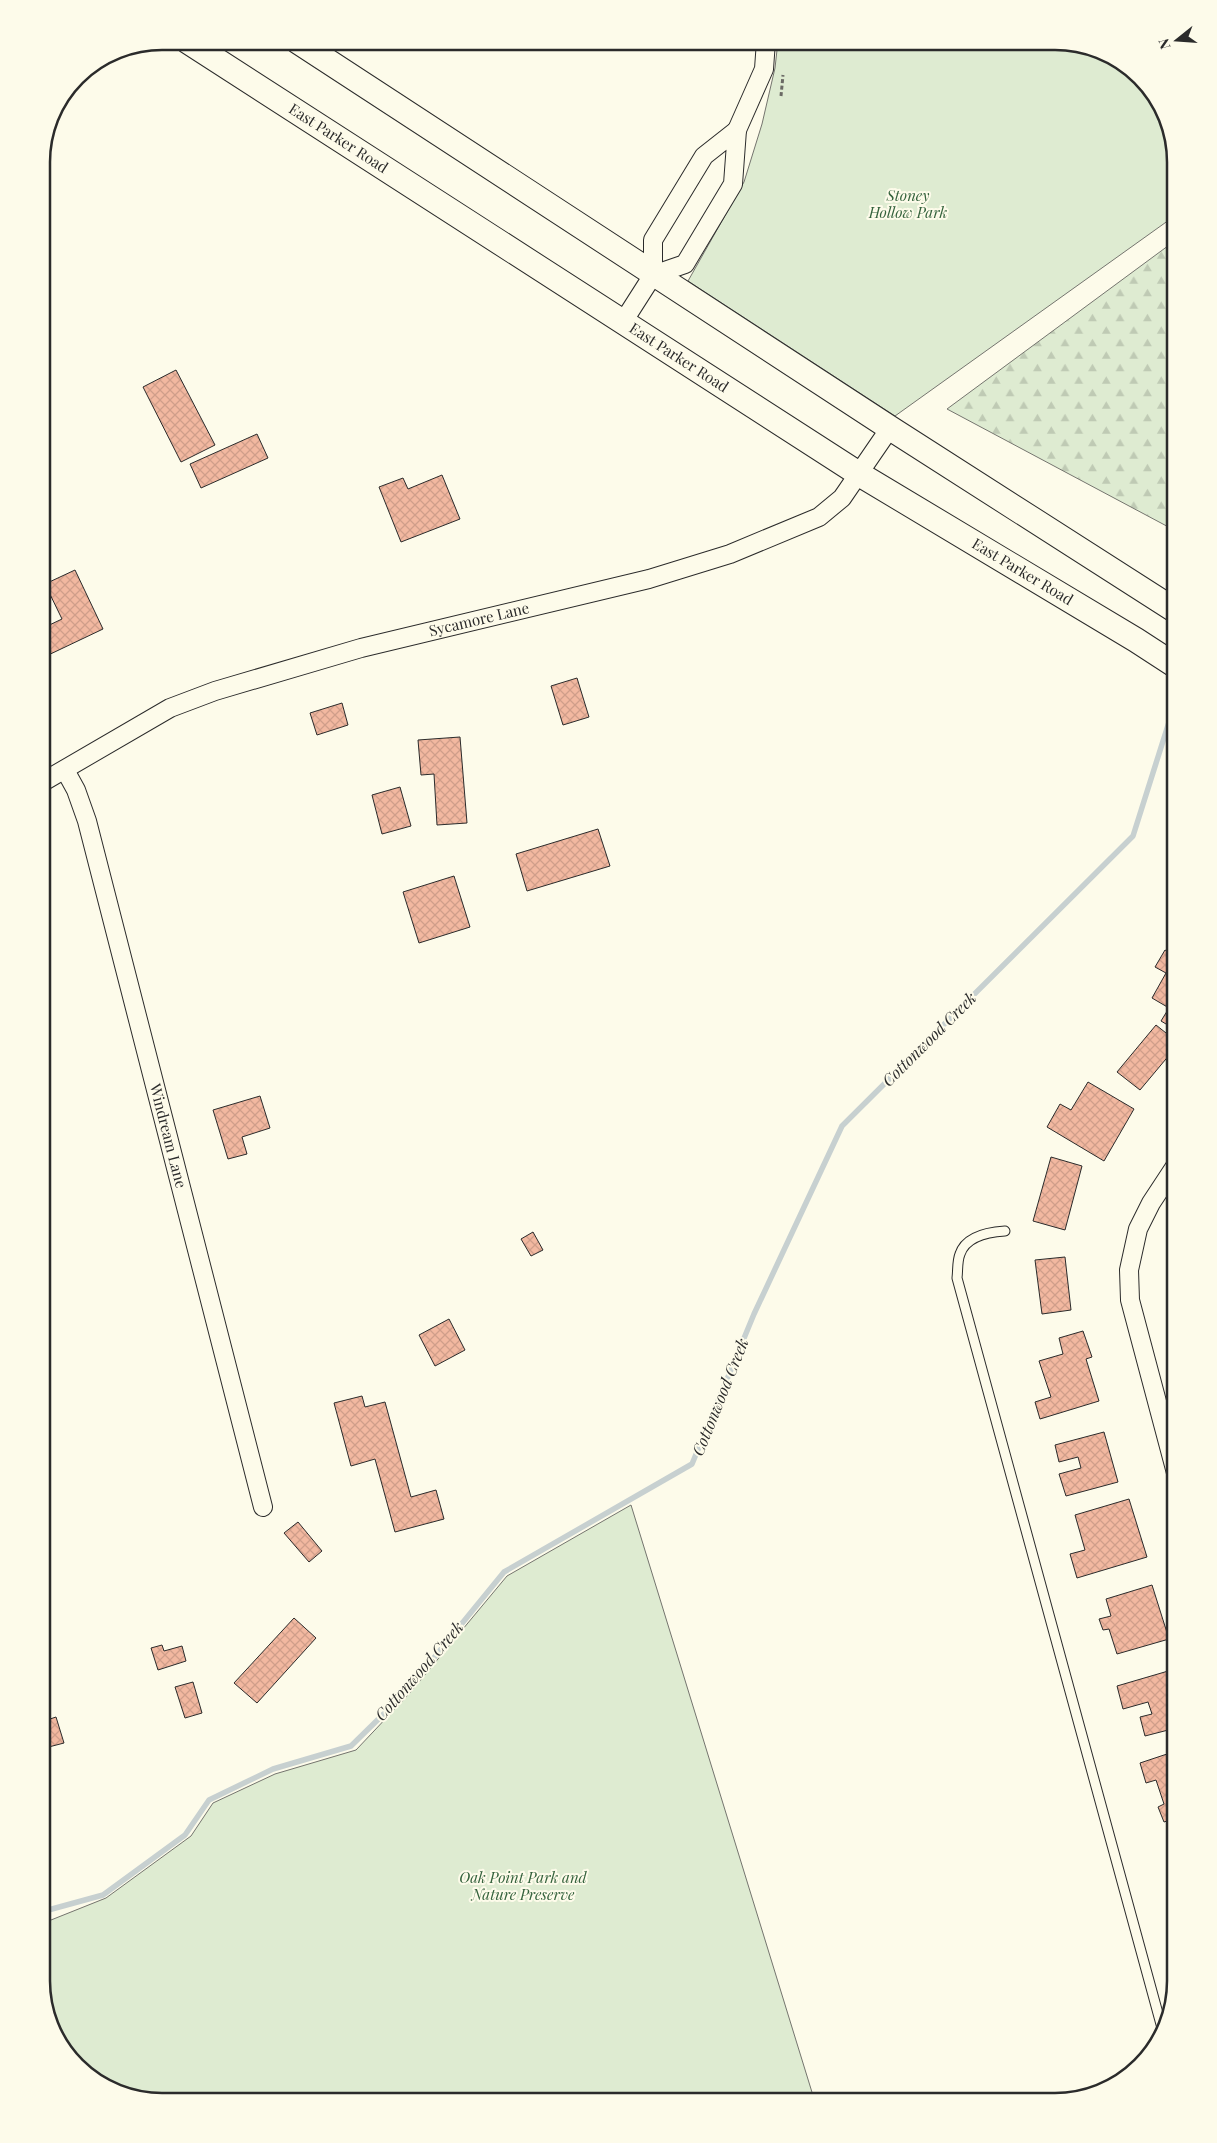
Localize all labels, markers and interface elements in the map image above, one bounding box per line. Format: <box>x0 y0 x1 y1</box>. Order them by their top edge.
north arrow <box>1152 15 1202 65</box>
text: N <box>1154 36 1175 52</box>
street label: East Parker Road <box>285 98 393 177</box>
park label: Stoney Hollow Park <box>868 185 948 222</box>
street label: East Parker Road <box>626 318 733 397</box>
street label: East Parker Road <box>969 533 1077 609</box>
street label: Sycamore Lane <box>427 597 531 640</box>
water label: Cottonwood Creek <box>877 987 980 1090</box>
street label: Windream Lane <box>146 1081 192 1190</box>
water label: Cottonwood Creek <box>686 1335 753 1459</box>
water label: Cottonwood Creek <box>370 1617 468 1725</box>
park label: Oak Point Park and Nature Preserve <box>459 1867 588 1904</box>

